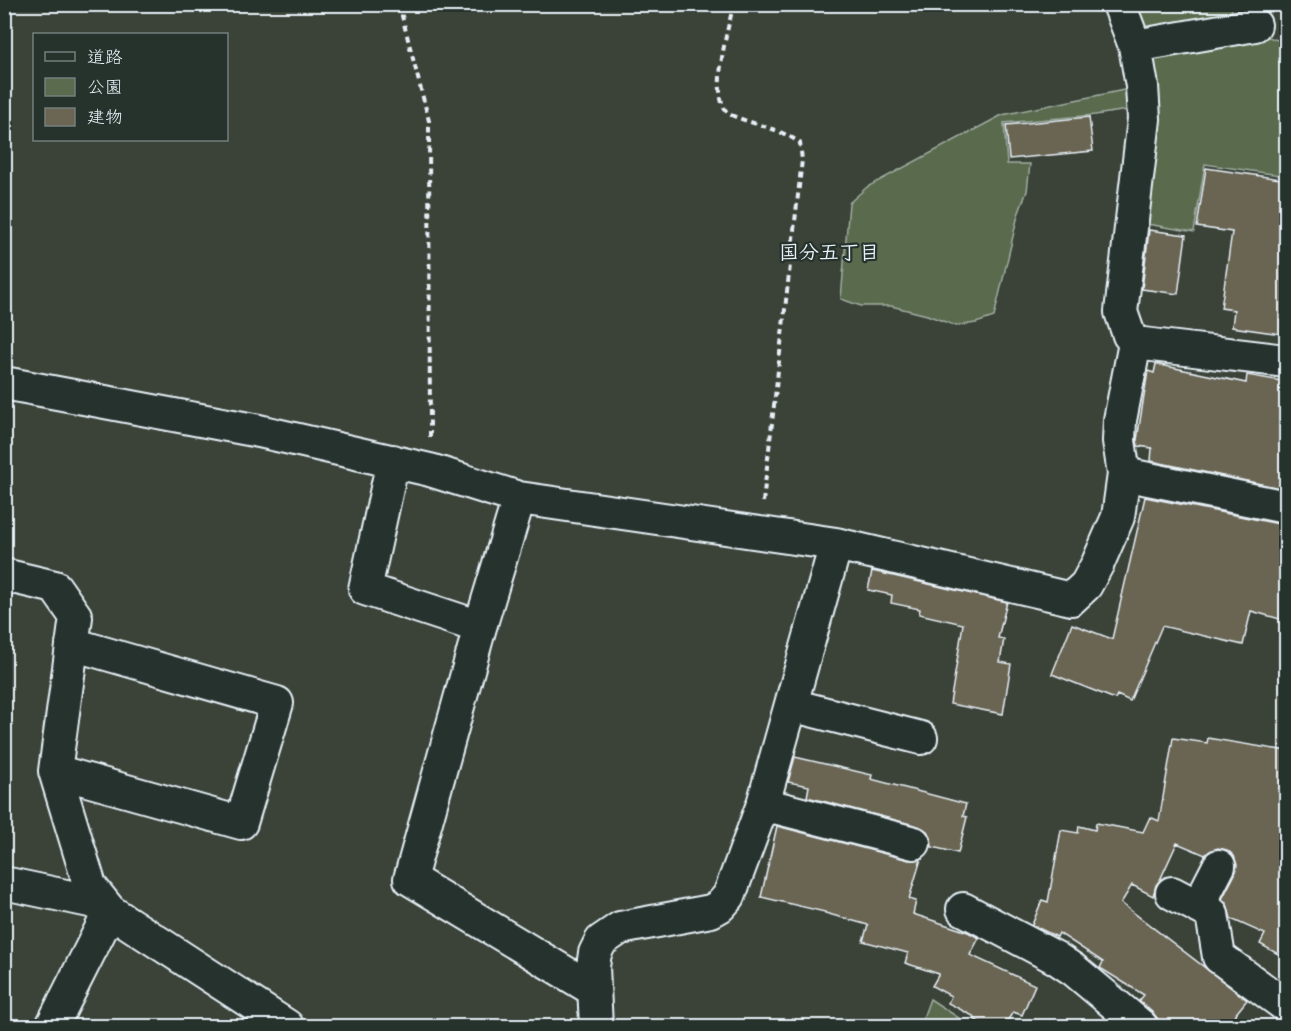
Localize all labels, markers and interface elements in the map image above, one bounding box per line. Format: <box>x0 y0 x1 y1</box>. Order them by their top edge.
legend <box>33 33 228 141</box>
text: 道路 <box>87 47 123 68</box>
text: 公園 <box>87 77 123 98</box>
text: 建物 <box>87 107 123 128</box>
district label: 国分五丁目 <box>779 241 879 264</box>

